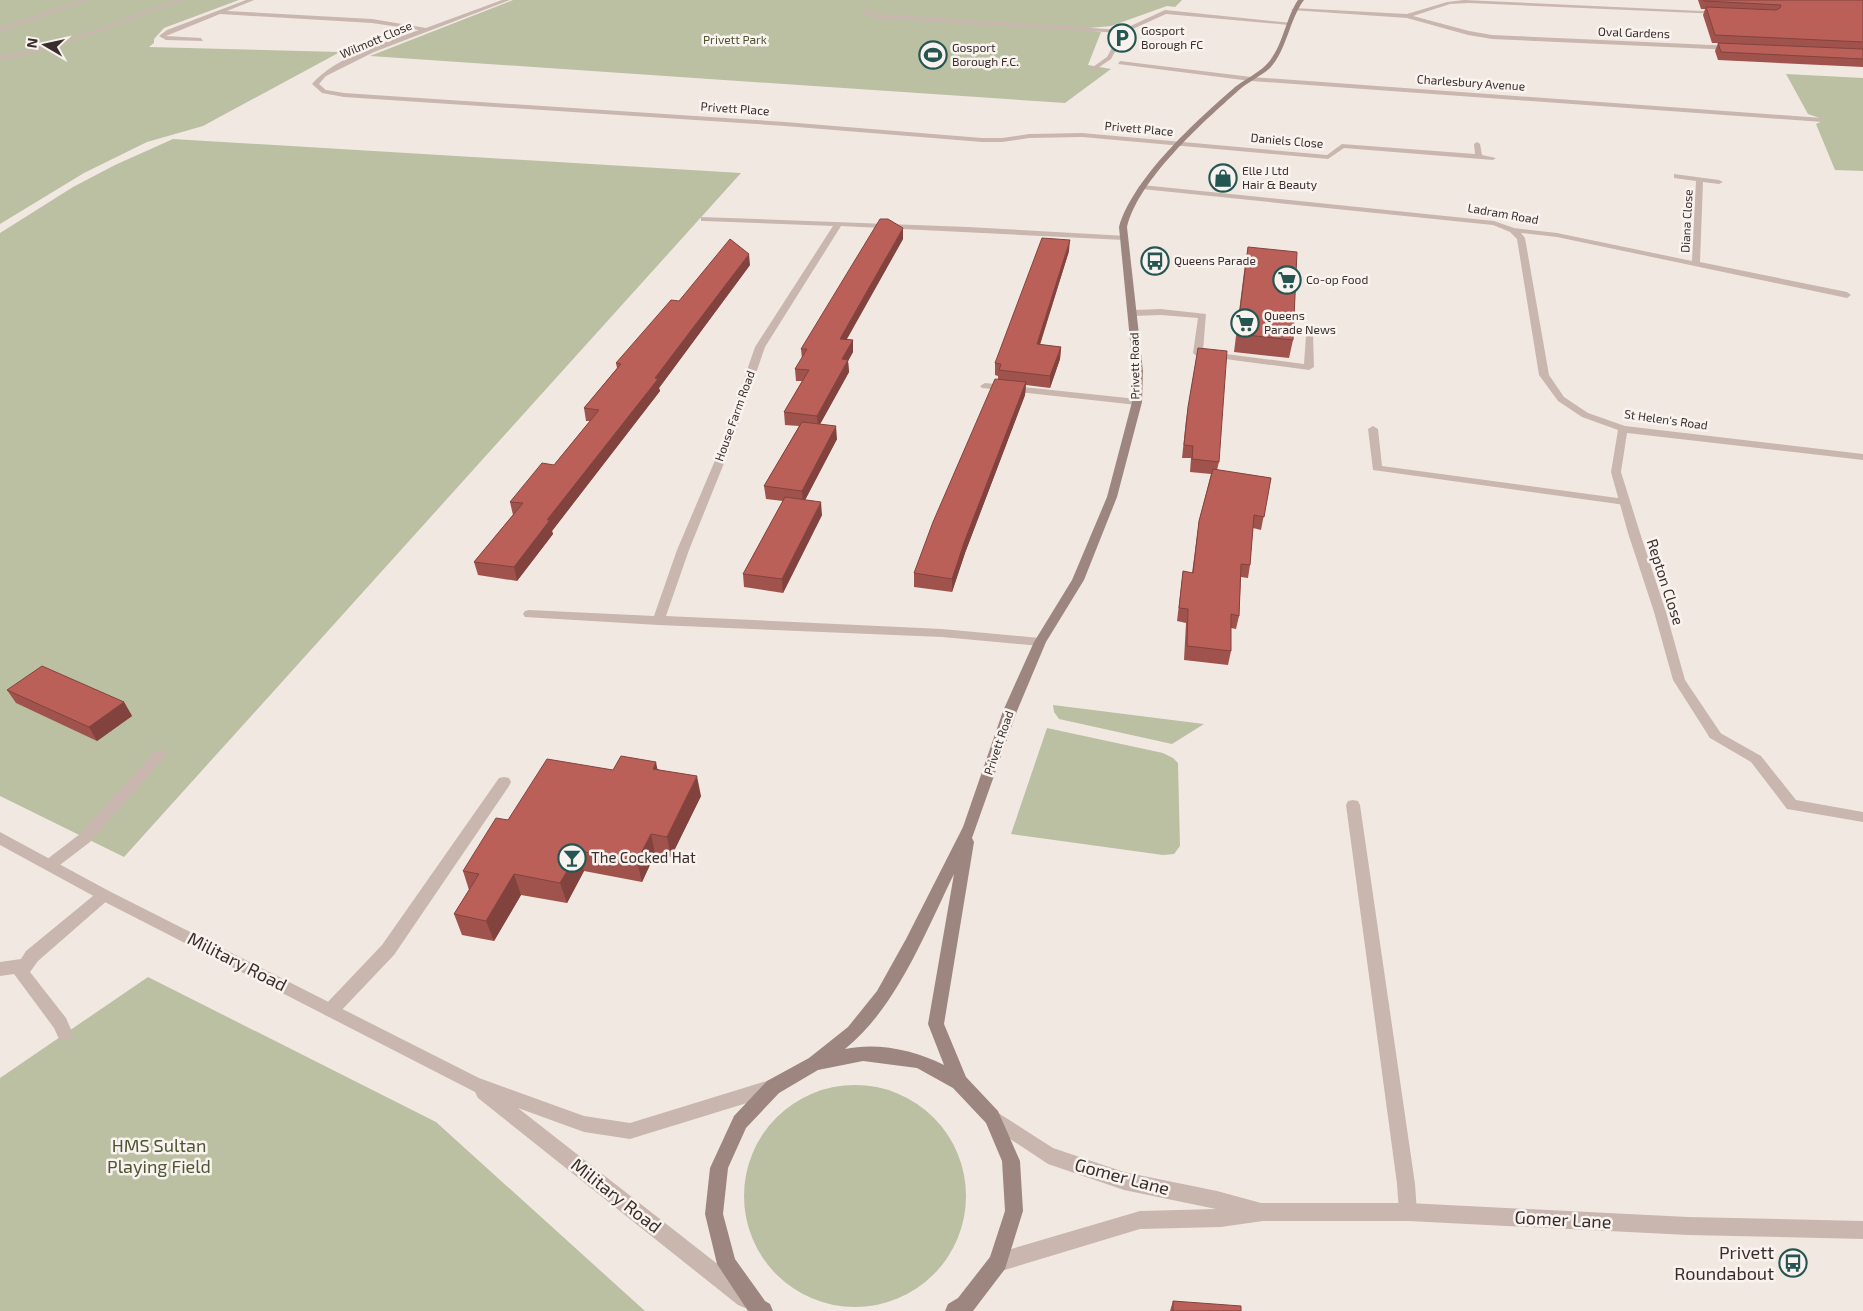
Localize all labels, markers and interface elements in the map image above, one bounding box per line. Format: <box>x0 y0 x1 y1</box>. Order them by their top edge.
street label: Wilmott Close <box>338 18 414 61</box>
north arrow <box>20 20 70 70</box>
parking icon: Gosport Borough FC <box>1107 23 1137 53</box>
place label: Gosport Borough FC <box>1141 23 1203 51</box>
street label: Oval Gardens <box>1598 24 1670 40</box>
park label: Privett Park <box>703 32 767 46</box>
text: N <box>22 37 41 49</box>
sports icon: Gosport Borough F.C. <box>918 40 948 70</box>
place label: Gosport Borough F.C. <box>952 40 1019 68</box>
street label: Charlesbury Avenue <box>1416 71 1526 93</box>
street label: Privett Place <box>700 99 770 117</box>
street label: Privett Place <box>1104 118 1174 138</box>
street label: Daniels Close <box>1250 130 1324 150</box>
shop icon: Elle J Ltd Hair & Beauty <box>1208 163 1238 193</box>
place label: Elle J Ltd Hair & Beauty <box>1242 163 1318 191</box>
street label: Diana Close <box>1677 189 1695 253</box>
street label: Ladram Road <box>1467 200 1540 226</box>
bus stop icon: Queens Parade <box>1140 246 1170 276</box>
place label: Queens Parade <box>1174 253 1256 268</box>
supermarket icon: Co-op Food <box>1272 265 1302 295</box>
place label: Co-op Food <box>1306 272 1368 286</box>
supermarket icon: Queens Parade News <box>1230 308 1260 338</box>
place label: Queens Parade News <box>1264 308 1336 336</box>
street label: Privett Road <box>1126 332 1142 400</box>
street label: House Farm Road <box>711 368 757 463</box>
street label: St Helen's Road <box>1623 406 1709 432</box>
street label: Repton Close <box>1644 536 1688 627</box>
street label: Privett Road <box>981 709 1016 777</box>
bar icon: The Cocked Hat <box>557 843 587 873</box>
place label: The Cocked Hat <box>591 848 696 866</box>
street label: Military Road <box>184 927 291 996</box>
park label: HMS Sultan Playing Field <box>107 1134 211 1177</box>
street label: Military Road <box>567 1153 666 1237</box>
street label: Gomer Lane <box>1073 1153 1172 1199</box>
street label: Gomer Lane <box>1514 1205 1612 1233</box>
place label: Privett Roundabout <box>1674 1241 1774 1284</box>
bus stop icon: Privett Roundabout <box>1778 1248 1808 1278</box>

